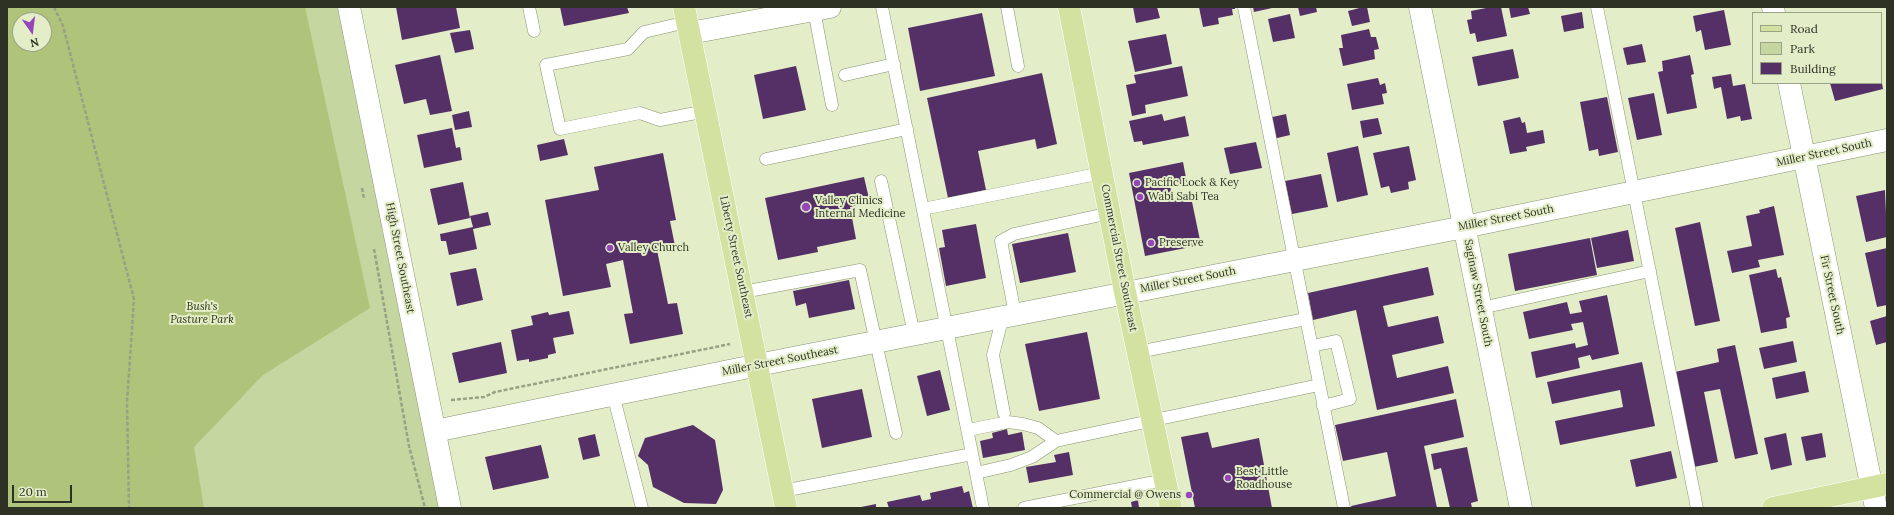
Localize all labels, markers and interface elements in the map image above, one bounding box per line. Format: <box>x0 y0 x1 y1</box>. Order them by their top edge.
north arrow <box>12 12 52 52</box>
legend <box>1752 12 1882 84</box>
text: Road <box>1790 21 1818 36</box>
text: N <box>29 35 40 50</box>
text: Park <box>1790 41 1815 56</box>
text: Building <box>1790 61 1836 76</box>
street label: Miller Street South <box>1775 136 1873 170</box>
place label: Pacific Lock & Key <box>1145 176 1239 190</box>
marker: Pacific Lock & Key <box>1132 178 1142 188</box>
street label: Commercial Street Southeast <box>1098 183 1140 333</box>
place label: Wabi Sabi Tea <box>1148 190 1219 204</box>
marker: Wabi Sabi Tea <box>1135 192 1145 202</box>
place label: Valley Clinics Internal Medicine <box>815 194 906 220</box>
street label: Liberty Street Southeast <box>717 195 755 319</box>
street label: High Street Southeast <box>383 201 417 315</box>
marker: Valley Clinics Internal Medicine <box>800 201 812 213</box>
street label: Miller Street South <box>1457 202 1555 234</box>
place label: Preserve <box>1159 236 1204 250</box>
marker: Preserve <box>1146 238 1156 248</box>
street label: Saginaw Street South <box>1461 238 1495 348</box>
place label: Valley Church <box>618 241 689 255</box>
marker: Valley Church <box>605 243 615 253</box>
street label: Fir Street South <box>1817 254 1847 336</box>
street label: Miller Street South <box>1139 264 1237 296</box>
park label: Bush's Pasture Park <box>170 300 234 326</box>
street label: Miller Street Southeast <box>721 343 839 379</box>
place label: Best Little Roadhouse <box>1236 465 1292 491</box>
marker: Best Little Roadhouse <box>1223 473 1233 483</box>
scale bar <box>14 477 74 503</box>
text: 20 m <box>19 484 47 499</box>
place label: Commercial @ Owens <box>1069 488 1181 502</box>
marker: Commercial @ Owens <box>1184 490 1194 500</box>

